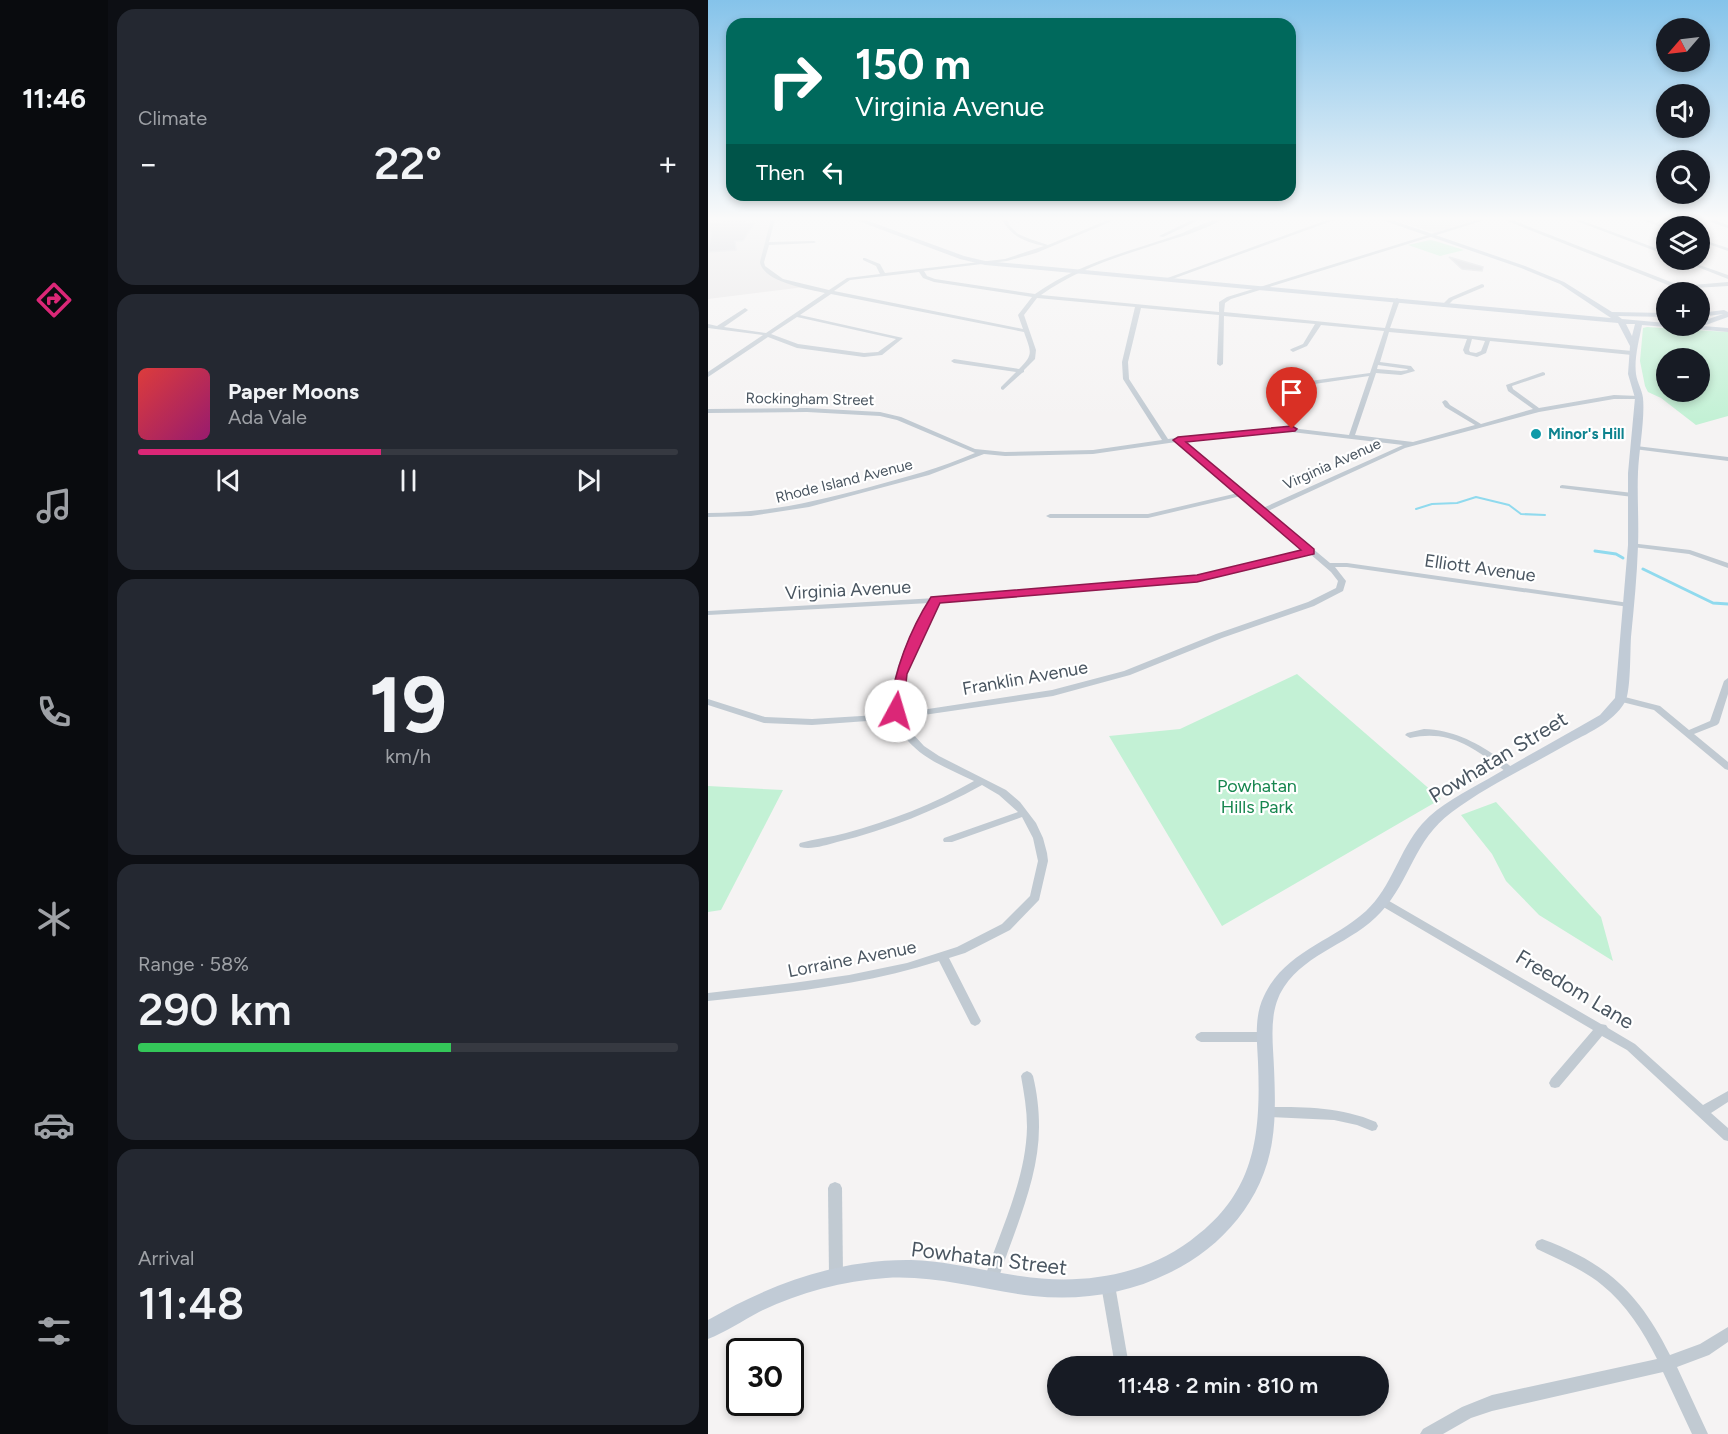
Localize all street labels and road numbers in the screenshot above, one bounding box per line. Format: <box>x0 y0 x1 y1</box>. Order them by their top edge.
street label: Rockingham Street <box>746 389 875 409</box>
street label: Virginia Avenue <box>1280 434 1384 494</box>
street label: Rhode Island Avenue <box>774 455 914 507</box>
street label: Elliott Avenue <box>1423 549 1537 587</box>
street label: Virginia Avenue <box>784 576 912 604</box>
street label: Franklin Avenue <box>960 656 1090 700</box>
street label: Powhatan Street <box>1424 706 1572 808</box>
street label: Lorraine Avenue <box>786 936 918 982</box>
street label: Freedom Lane <box>1511 944 1639 1034</box>
street label: Powhatan Street <box>910 1236 1069 1280</box>

